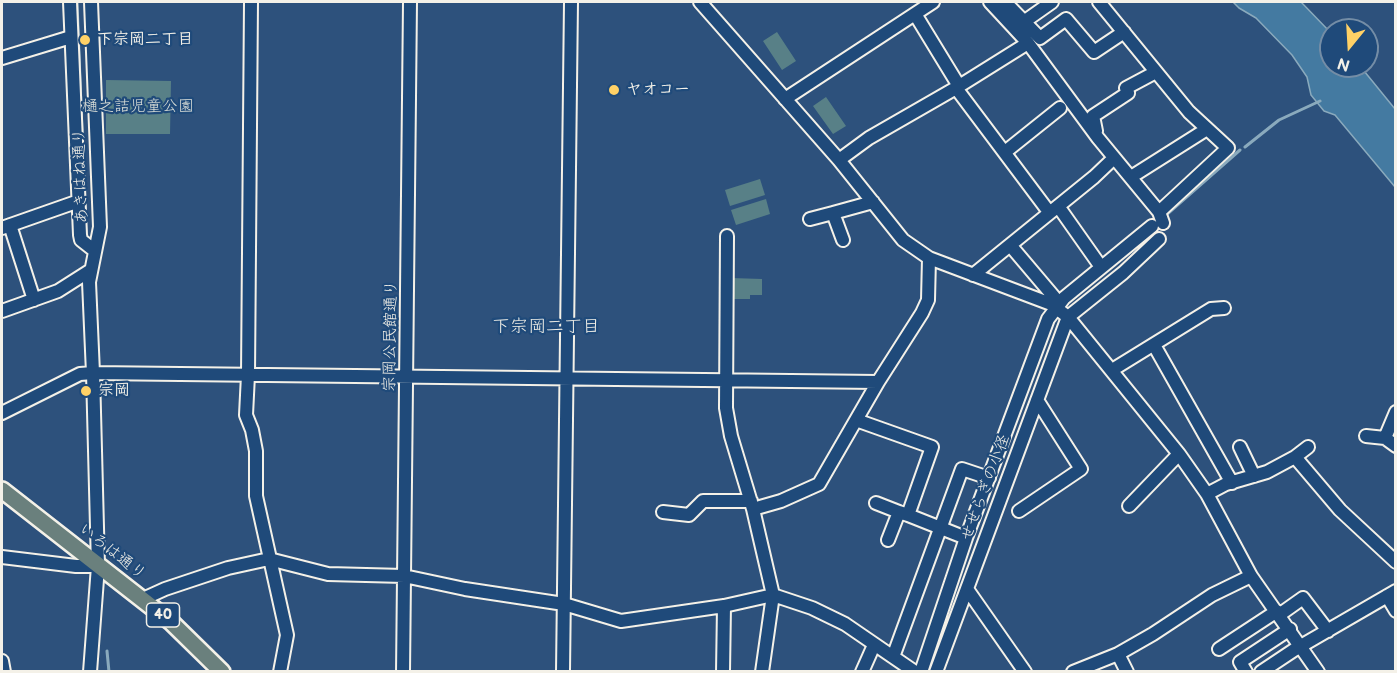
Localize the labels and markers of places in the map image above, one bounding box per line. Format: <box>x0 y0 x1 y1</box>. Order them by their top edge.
place label: 下宗岡二丁目 <box>97 30 193 50</box>
marker: 下宗岡二丁目 <box>78 33 92 47</box>
place label: ヤオコー <box>626 80 690 100</box>
marker: ヤオコー <box>607 83 621 97</box>
place label: 宗岡 <box>98 381 130 401</box>
marker: 宗岡 <box>79 384 93 398</box>

